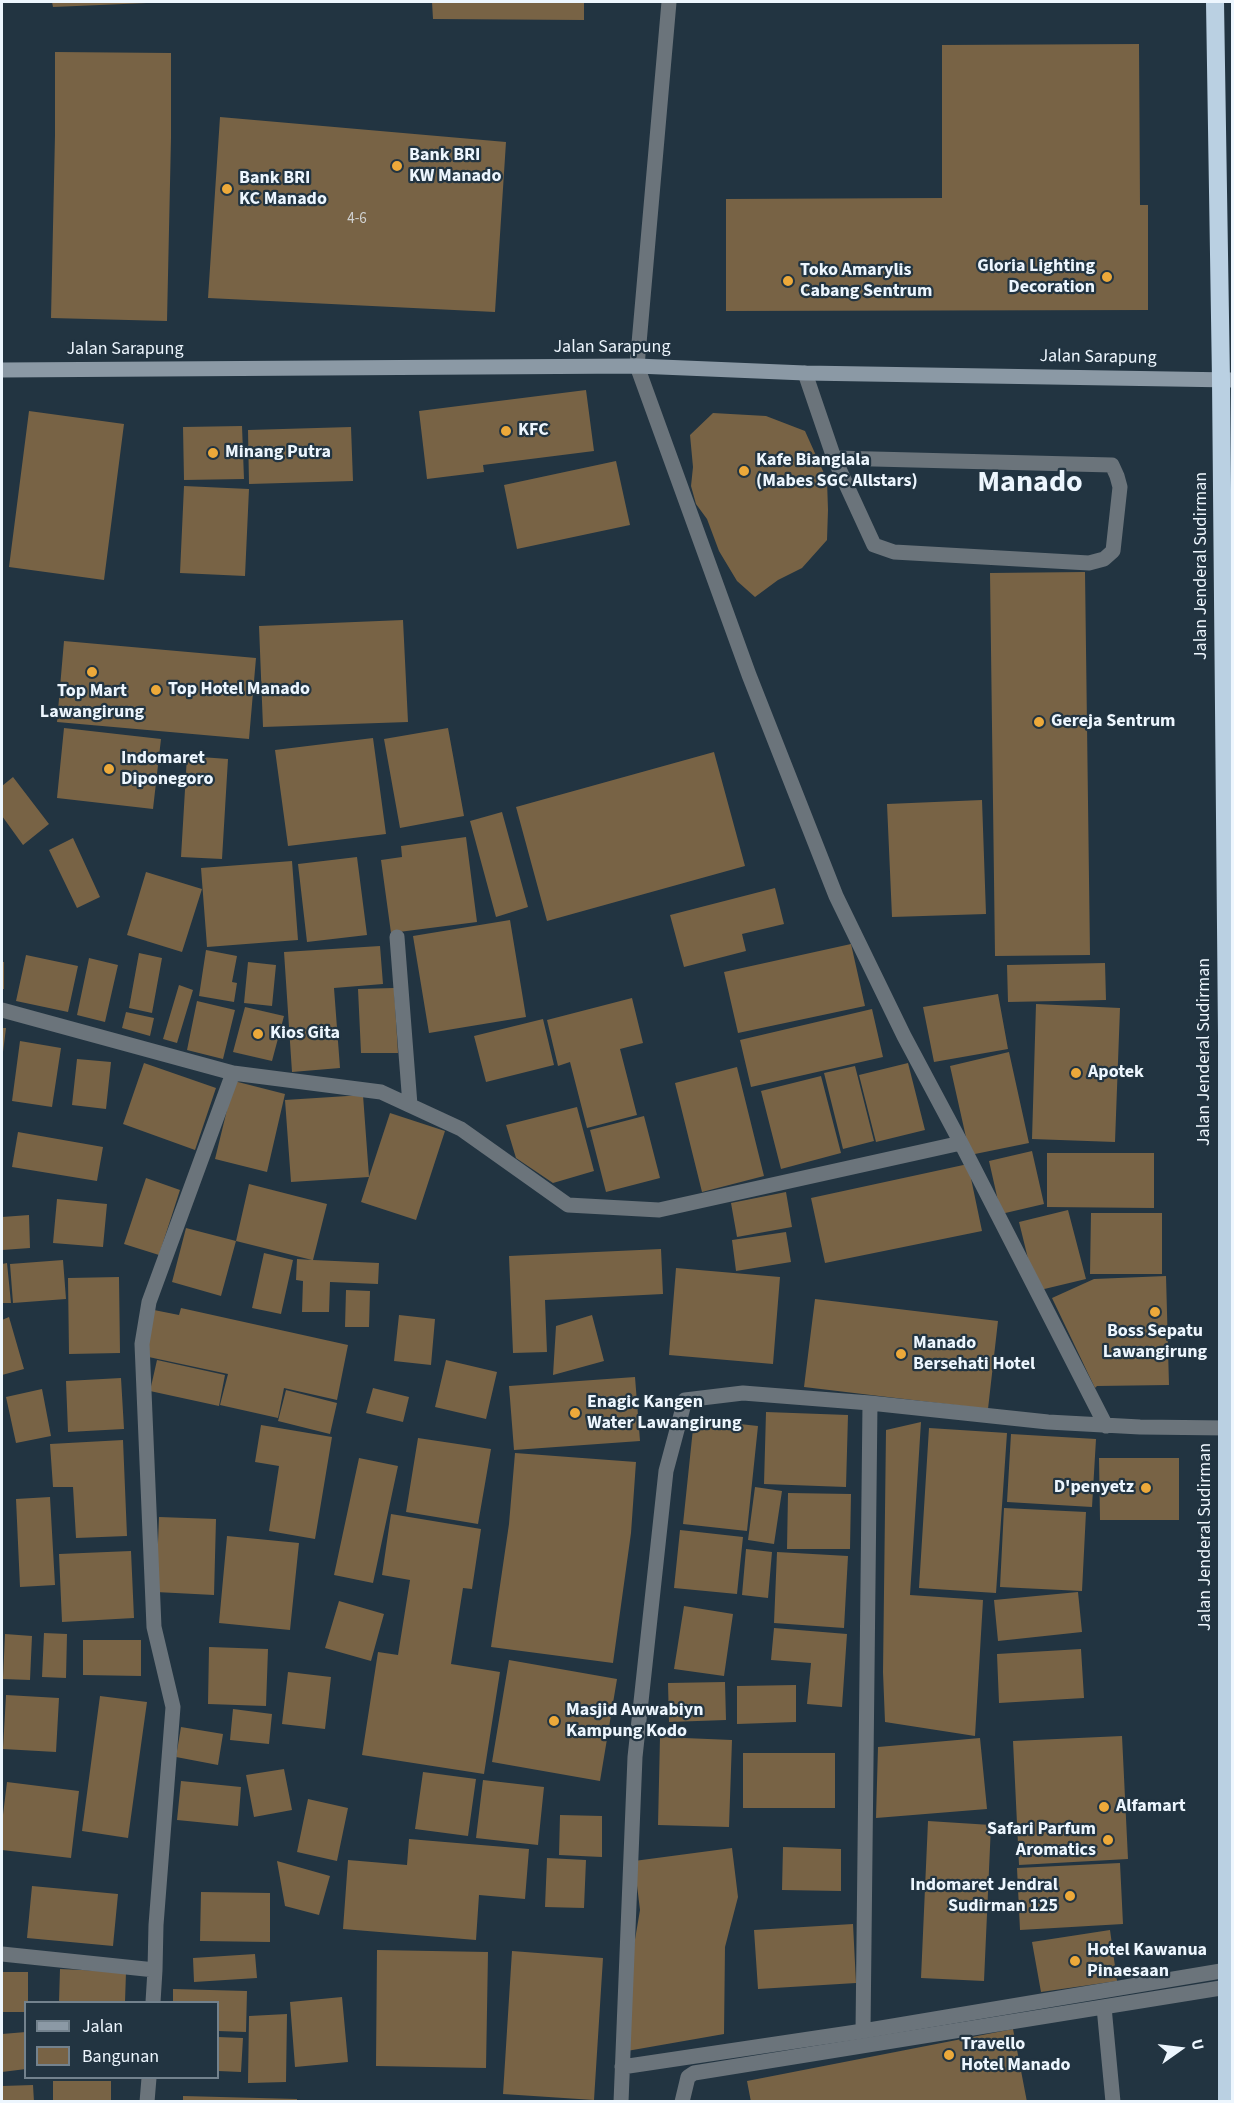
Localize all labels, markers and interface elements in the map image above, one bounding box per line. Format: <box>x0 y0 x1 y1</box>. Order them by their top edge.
place label: Bank BRI KW Manado <box>409 145 501 188</box>
marker: Bank BRI KW Manado <box>390 159 404 173</box>
place label: Bank BRI KC Manado <box>239 168 327 210</box>
marker: Bank BRI KC Manado <box>220 182 234 196</box>
house number: 4-6 <box>347 211 367 229</box>
place label: Gloria Lighting Decoration <box>977 256 1095 298</box>
place label: Toko Amarylis Cabang Sentrum <box>800 260 932 302</box>
marker: Gloria Lighting Decoration <box>1100 270 1114 284</box>
marker: Toko Amarylis Cabang Sentrum <box>781 274 795 288</box>
street label: Jalan Sarapung <box>553 337 671 359</box>
street label: Jalan Sarapung <box>66 339 184 361</box>
street label: Jalan Sarapung <box>1039 346 1157 370</box>
place label: KFC <box>518 420 549 442</box>
marker: KFC <box>499 424 513 438</box>
place label: Minang Putra <box>225 442 331 464</box>
marker: Minang Putra <box>206 446 220 460</box>
place label: Kafe Bianglala (Mabes SGC Allstars) <box>756 450 918 492</box>
marker: Kafe Bianglala (Mabes SGC Allstars) <box>737 464 751 478</box>
district label: Manado <box>977 466 1083 502</box>
street label: Jalan Jenderal Sudirman <box>1191 472 1213 660</box>
marker: Top Mart Lawangirung <box>85 665 99 679</box>
place label: Top Hotel Manado <box>168 679 310 701</box>
place label: Top Mart Lawangirung <box>40 681 144 724</box>
marker: Top Hotel Manado <box>149 683 163 697</box>
place label: Gereja Sentrum <box>1051 711 1176 733</box>
marker: Gereja Sentrum <box>1032 715 1046 729</box>
place label: Indomaret Diponegoro <box>121 748 213 790</box>
marker: Indomaret Diponegoro <box>102 762 116 776</box>
street label: Jalan Jenderal Sudirman <box>1194 958 1216 1146</box>
place label: Kios Gita <box>270 1023 340 1045</box>
marker: Kios Gita <box>251 1027 265 1041</box>
place label: Apotek <box>1088 1062 1144 1084</box>
marker: Apotek <box>1069 1066 1083 1080</box>
marker: Boss Sepatu Lawangirung <box>1148 1305 1162 1319</box>
place label: Boss Sepatu Lawangirung <box>1103 1321 1207 1364</box>
place label: Manado Bersehati Hotel <box>913 1333 1035 1376</box>
marker: Manado Bersehati Hotel <box>894 1347 908 1361</box>
place label: Enagic Kangen Water Lawangirung <box>587 1392 741 1434</box>
marker: Enagic Kangen Water Lawangirung <box>568 1406 582 1420</box>
street label: Jalan Jenderal Sudirman <box>1195 1443 1217 1631</box>
place label: D'penyetz <box>1054 1477 1134 1499</box>
marker: D'penyetz <box>1139 1481 1153 1495</box>
place label: Masjid Awwabiyn Kampung Kodo <box>566 1700 703 1742</box>
marker: Masjid Awwabiyn Kampung Kodo <box>547 1714 561 1728</box>
place label: Alfamart <box>1116 1796 1186 1818</box>
marker: Alfamart <box>1097 1800 1111 1814</box>
place label: Safari Parfum Aromatics <box>987 1819 1096 1862</box>
marker: Safari Parfum Aromatics <box>1101 1833 1115 1847</box>
place label: Indomaret Jendral Sudirman 125 <box>910 1875 1058 1918</box>
marker: Indomaret Jendral Sudirman 125 <box>1063 1889 1077 1903</box>
place label: Hotel Kawanua Pinaesaan <box>1087 1940 1207 1982</box>
marker: Hotel Kawanua Pinaesaan <box>1068 1954 1082 1968</box>
legend <box>24 2001 219 2079</box>
text: Jalan <box>82 2014 123 2039</box>
north arrow <box>1150 2019 1210 2079</box>
place label: Travello Hotel Manado <box>961 2034 1071 2076</box>
text: U <box>1186 2037 1209 2052</box>
text: Bangunan <box>82 2044 159 2069</box>
marker: Travello Hotel Manado <box>942 2048 956 2062</box>

